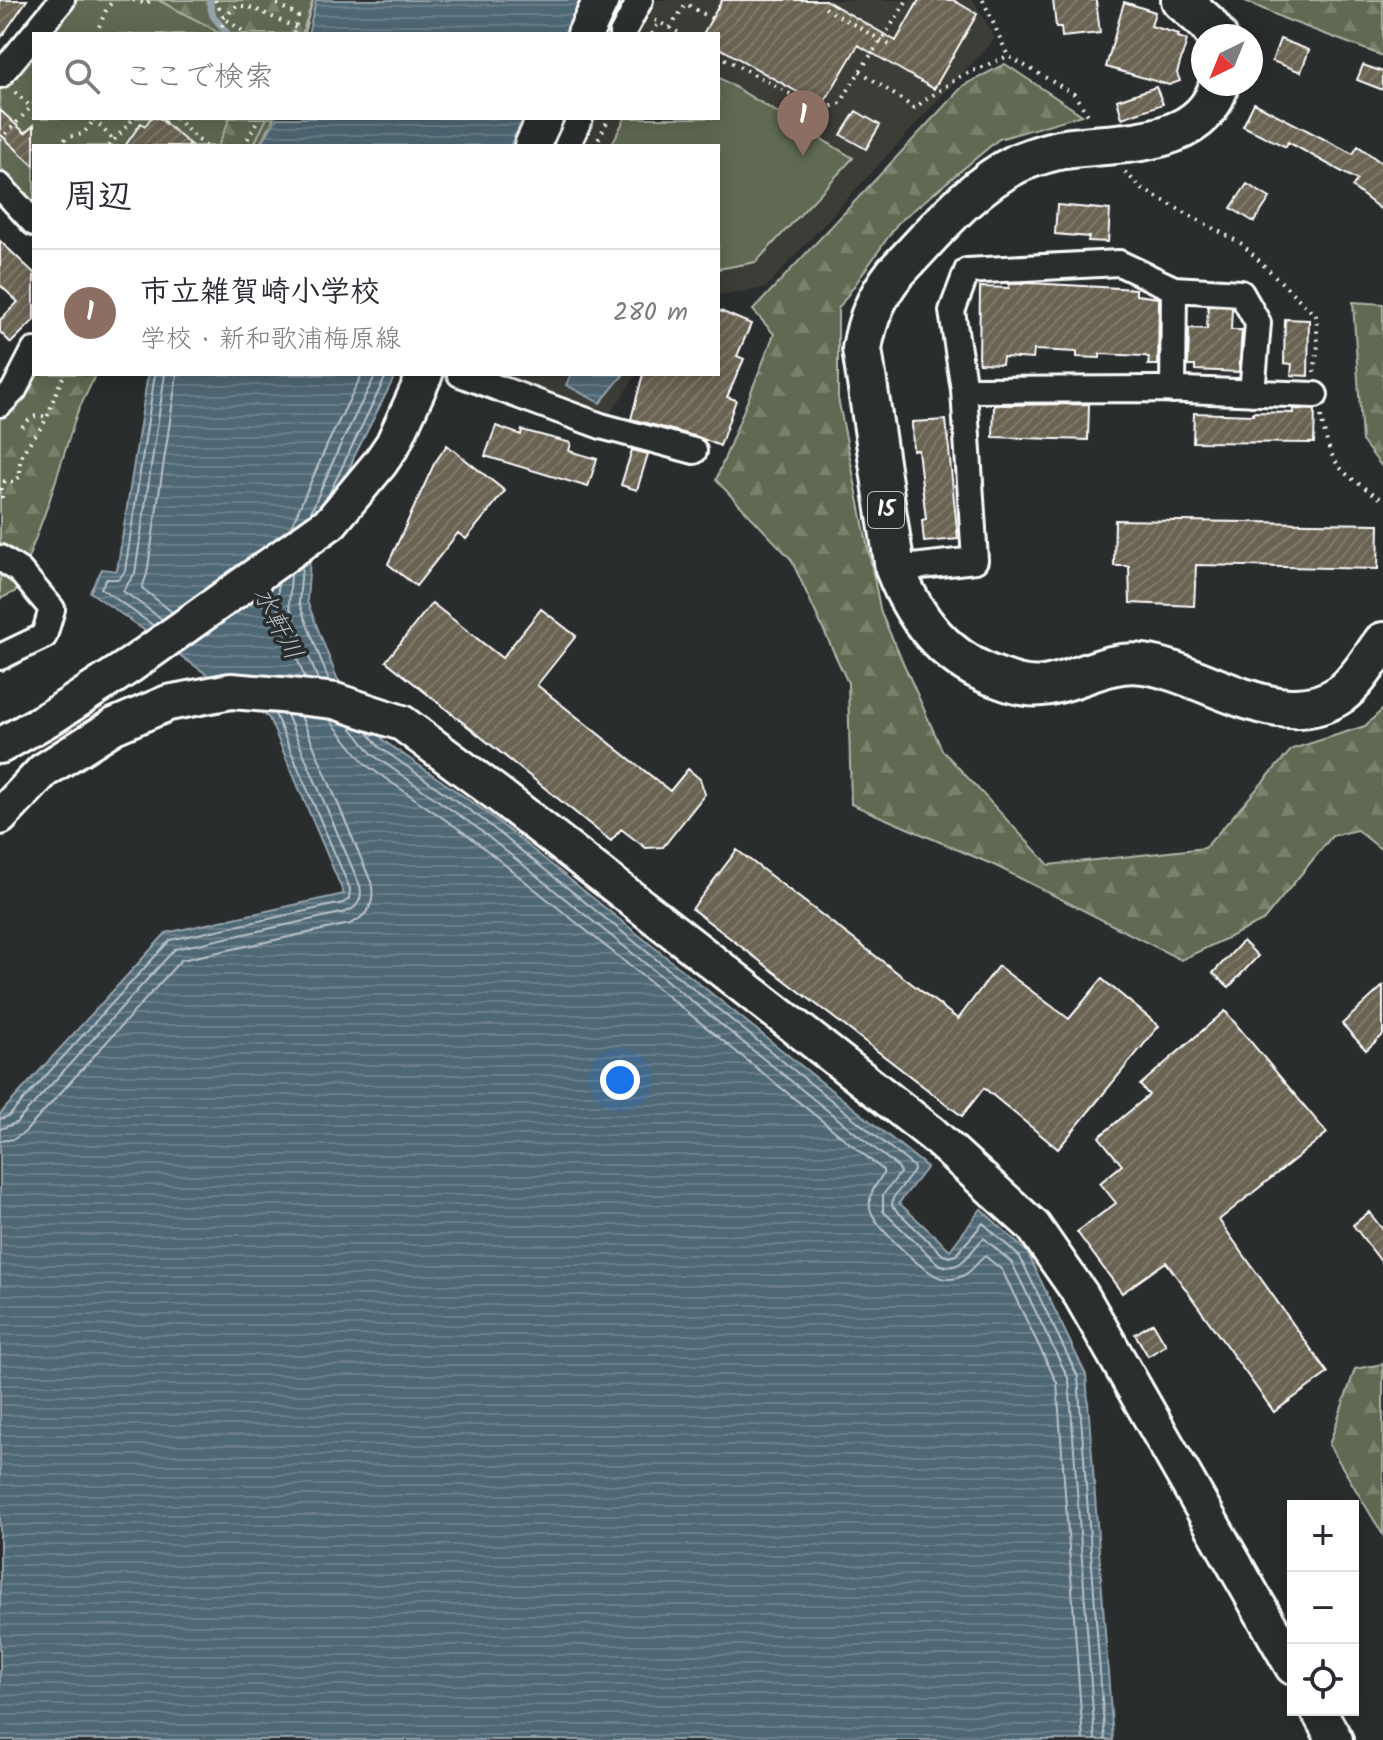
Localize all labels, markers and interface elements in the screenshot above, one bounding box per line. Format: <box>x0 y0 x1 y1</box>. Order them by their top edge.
north arrow <box>1191 24 1263 96</box>
search box <box>32 32 720 120</box>
icon: search <box>60 54 104 98</box>
text: ここで検索 <box>124 54 274 102</box>
pin: 1 <box>777 90 829 156</box>
text: 周辺 <box>64 171 132 225</box>
text: 市立雑賀崎小学校 <box>140 269 380 317</box>
text: 1 <box>86 292 94 334</box>
text: 280 m <box>613 292 688 334</box>
text: 学校 · 新和歌浦梅原線 <box>140 319 401 361</box>
road number: 15 <box>868 492 904 528</box>
water label: 水軒川 <box>241 580 313 668</box>
your location <box>600 1060 640 1100</box>
map controls <box>1287 1500 1359 1716</box>
button: + <box>1287 1500 1359 1572</box>
button: − <box>1287 1572 1359 1644</box>
button: locate <box>1287 1644 1359 1716</box>

